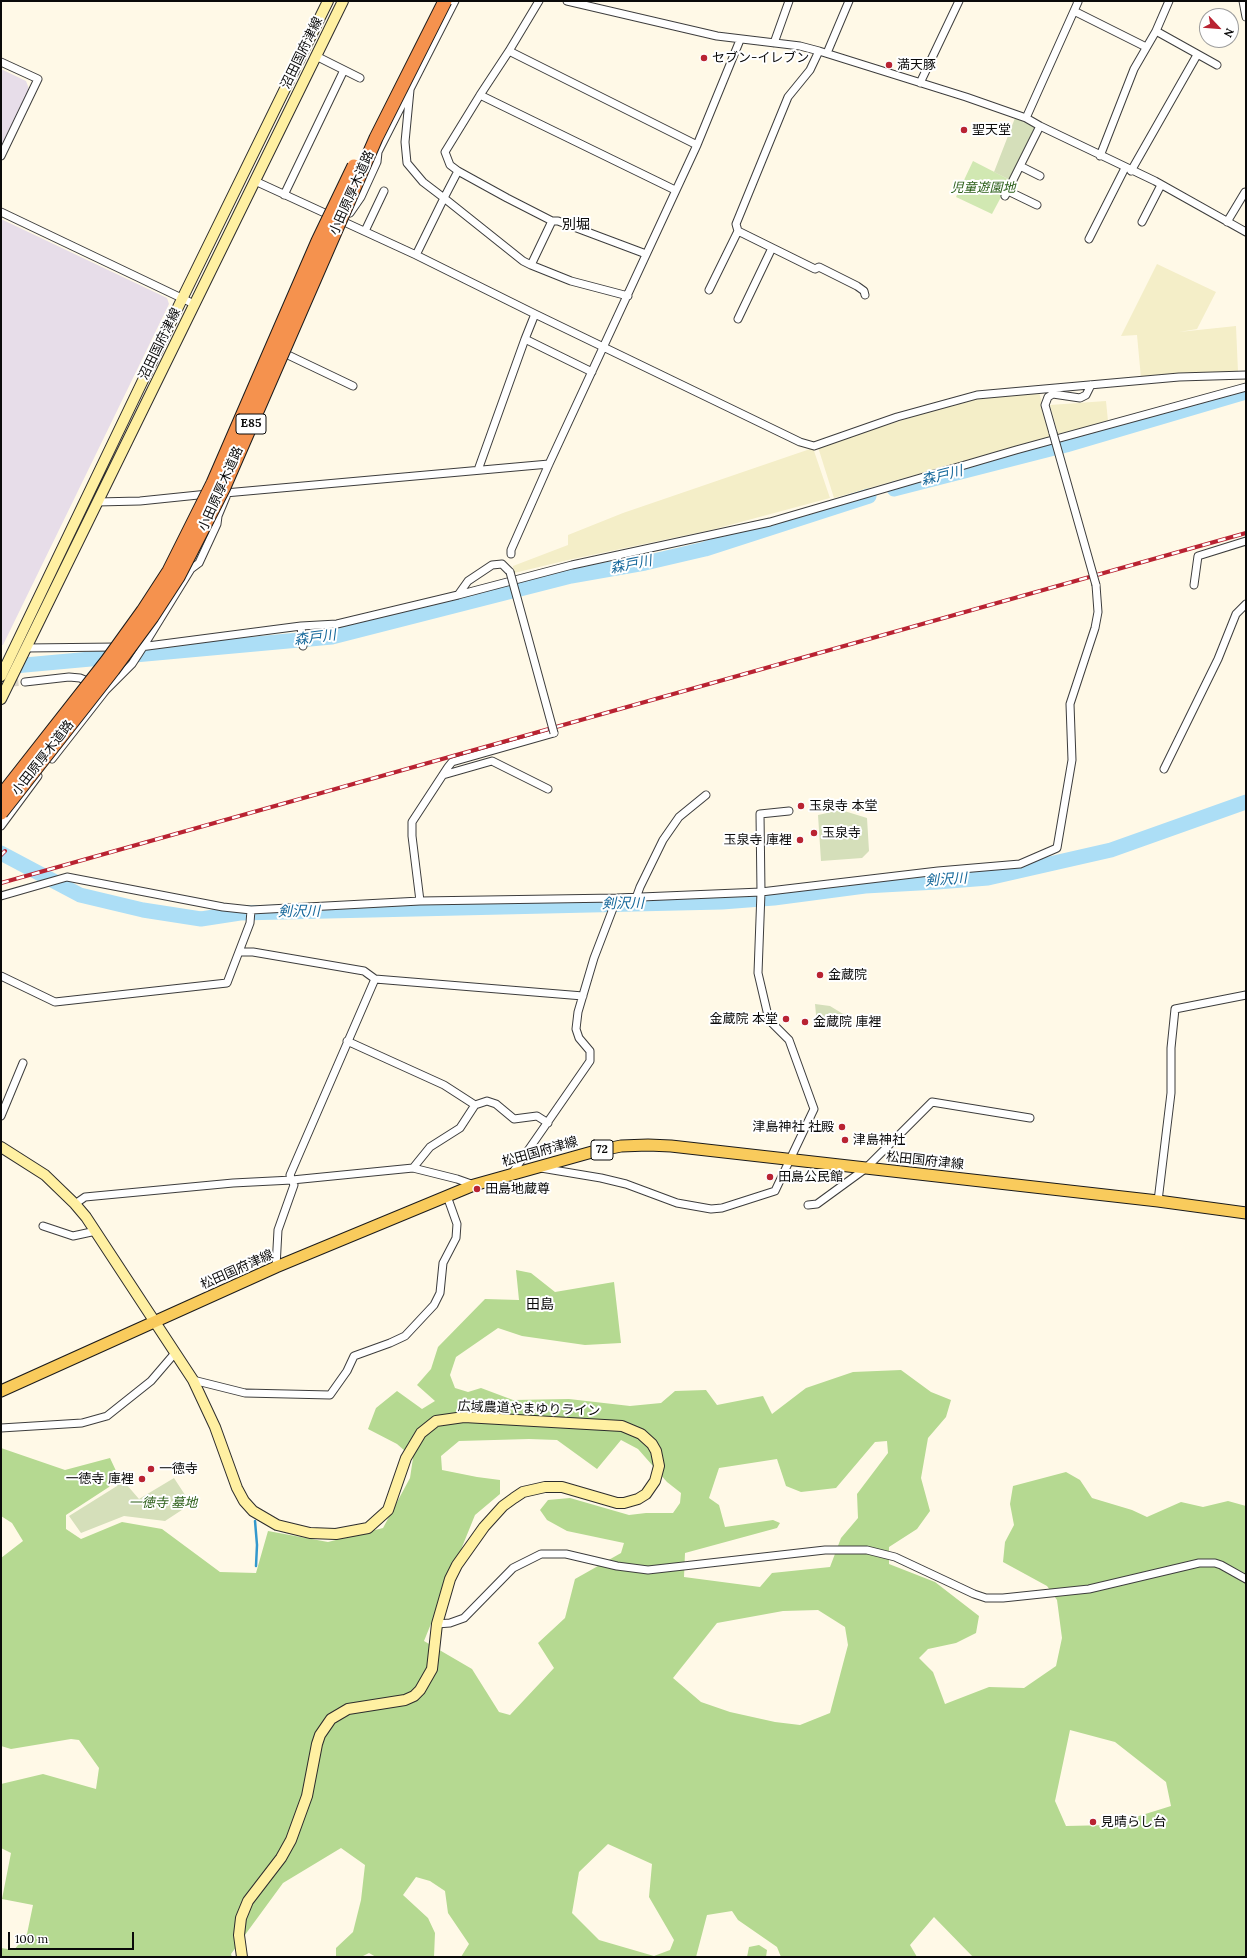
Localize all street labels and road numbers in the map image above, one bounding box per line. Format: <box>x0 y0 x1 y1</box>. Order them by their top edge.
street label: 沼田国府津線 <box>278 15 326 91</box>
street label: 小田原厚木道路 <box>326 148 378 238</box>
street label: 沼田国府津線 <box>136 306 184 382</box>
road number: E85 <box>236 414 266 434</box>
street label: 小田原厚木道路 <box>195 444 247 534</box>
street label: 小田原厚木道路 <box>9 717 77 799</box>
street label: 松田国府津線 <box>500 1134 580 1170</box>
road number: 72 <box>591 1140 613 1160</box>
street label: 松田国府津線 <box>885 1149 965 1173</box>
street label: 松田国府津線 <box>198 1247 276 1293</box>
street label: 広域農道やまゆりライン <box>457 1399 601 1419</box>

